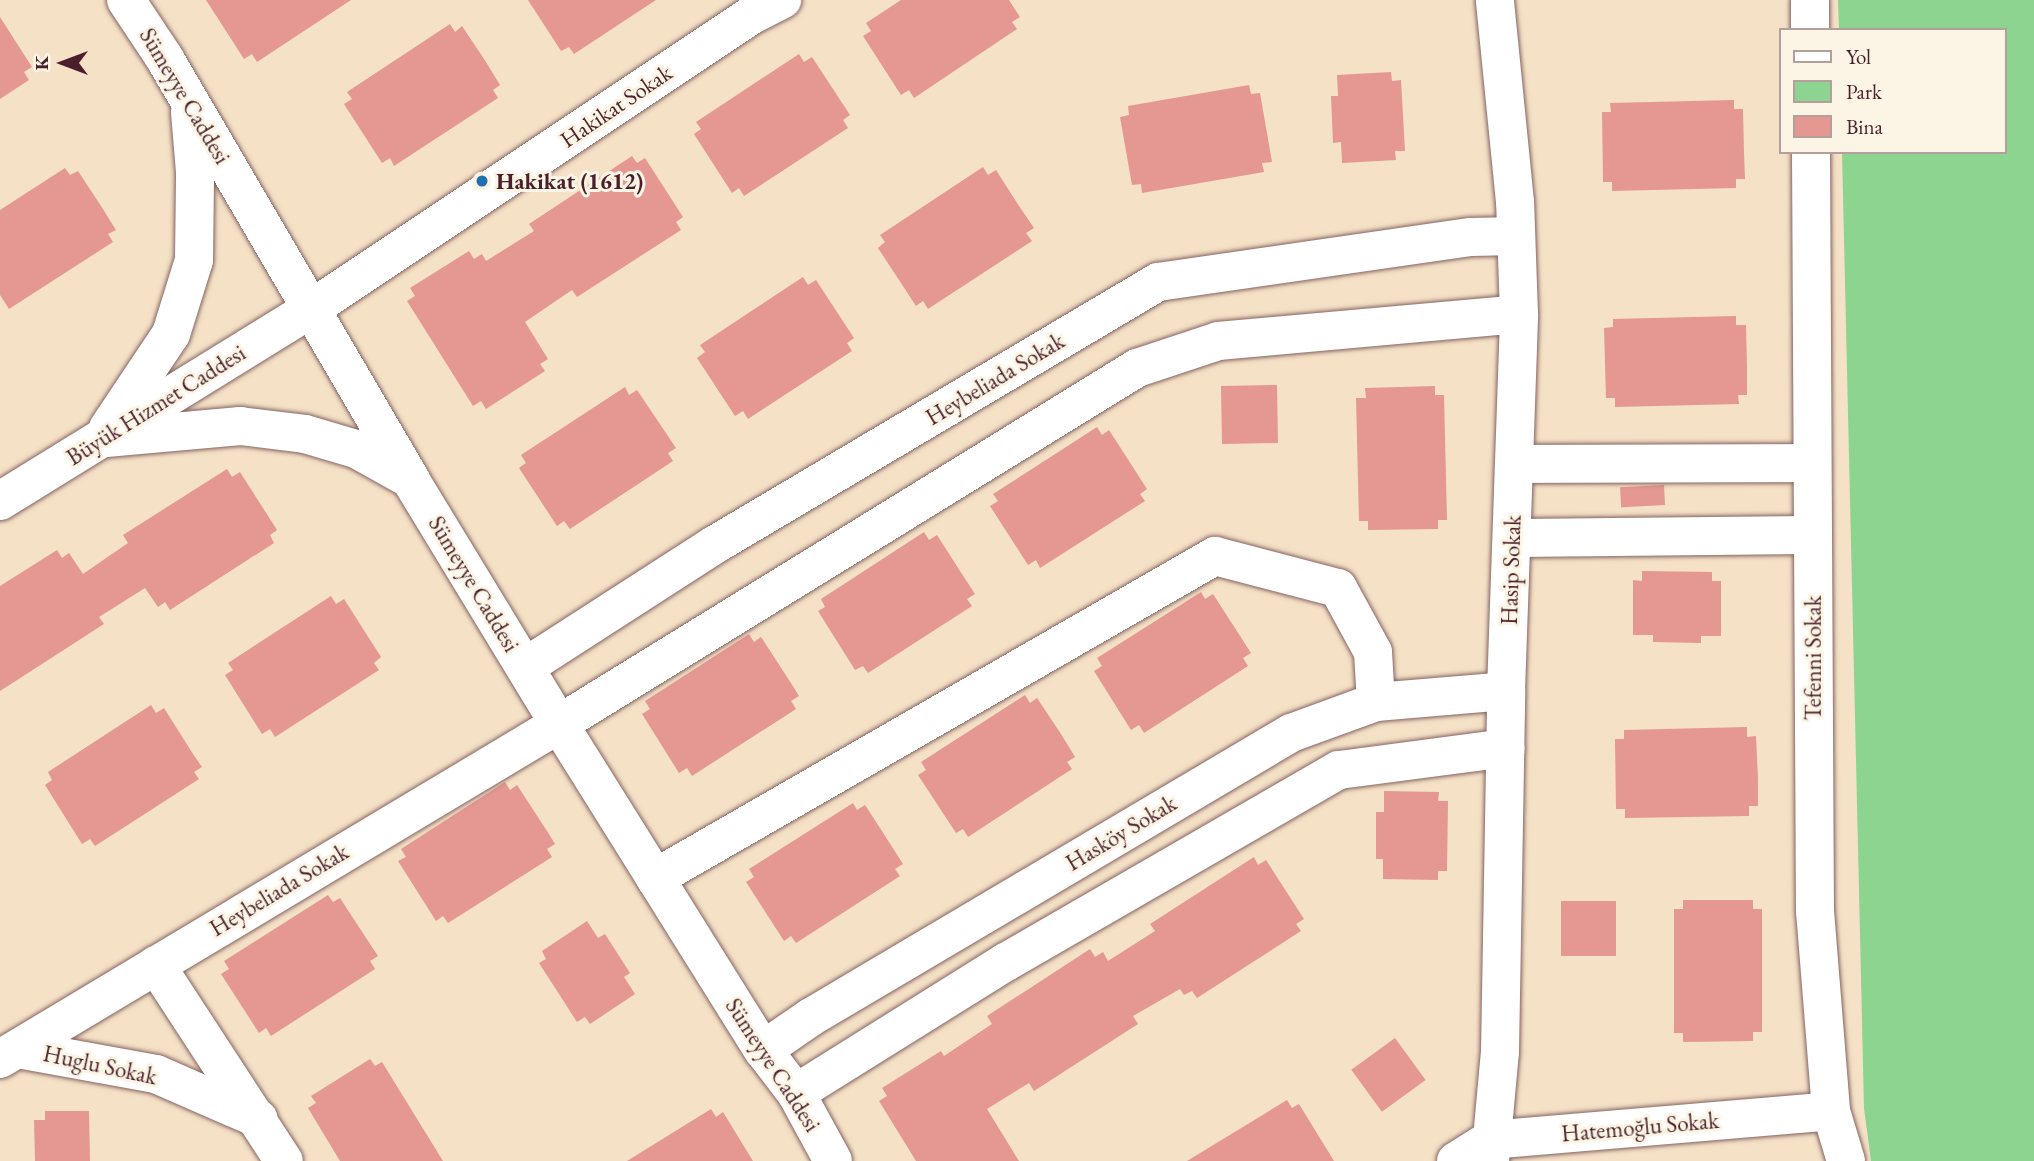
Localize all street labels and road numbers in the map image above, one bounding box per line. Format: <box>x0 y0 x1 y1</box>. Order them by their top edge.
street label: Sümeyye Caddesi <box>134 23 236 169</box>
street label: Hakikat Sokak <box>555 59 677 153</box>
street label: Heybeliada Sokak <box>921 327 1069 431</box>
street label: Büyük Hizmet Caddesi <box>61 339 251 471</box>
street label: Sümeyye Caddesi <box>423 511 525 657</box>
street label: Hasip Sokak <box>1495 515 1527 625</box>
street label: Tefenni Sokak <box>1799 596 1827 720</box>
street label: Hasköy Sokak <box>1061 789 1181 877</box>
street label: Heybeliada Sokak <box>205 838 353 942</box>
street label: Sümeyye Caddesi <box>720 993 826 1137</box>
street label: Huglu Sokak <box>41 1039 159 1091</box>
street label: Hatemoğlu Sokak <box>1560 1106 1720 1148</box>

